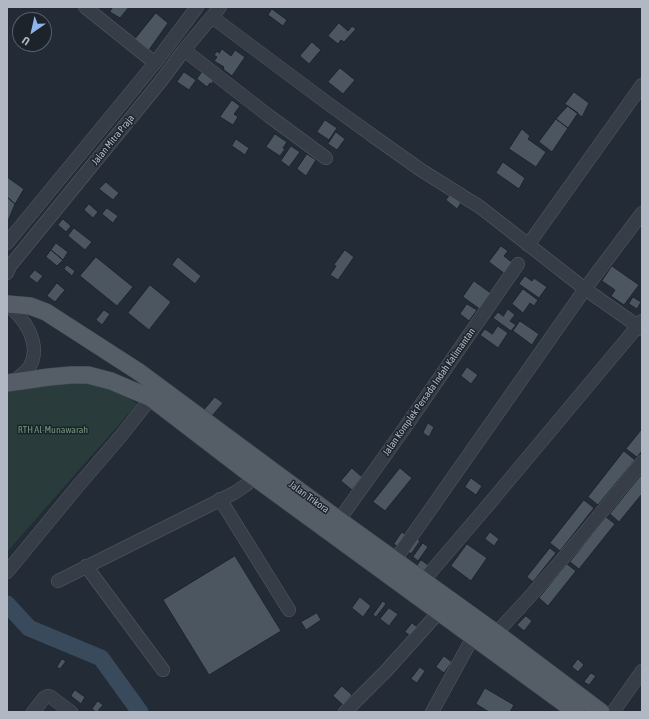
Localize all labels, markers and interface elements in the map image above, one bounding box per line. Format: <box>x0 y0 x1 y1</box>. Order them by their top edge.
north arrow <box>12 12 52 52</box>
text: U <box>20 34 32 48</box>
street label: Jalan Mitra Praja <box>89 112 137 168</box>
street label: Jalan Komplek Persada Indah Kalimantan <box>380 326 478 458</box>
park label: RTH Al-Munawarah <box>18 424 88 436</box>
street label: Jalan Trikora <box>287 478 331 516</box>

